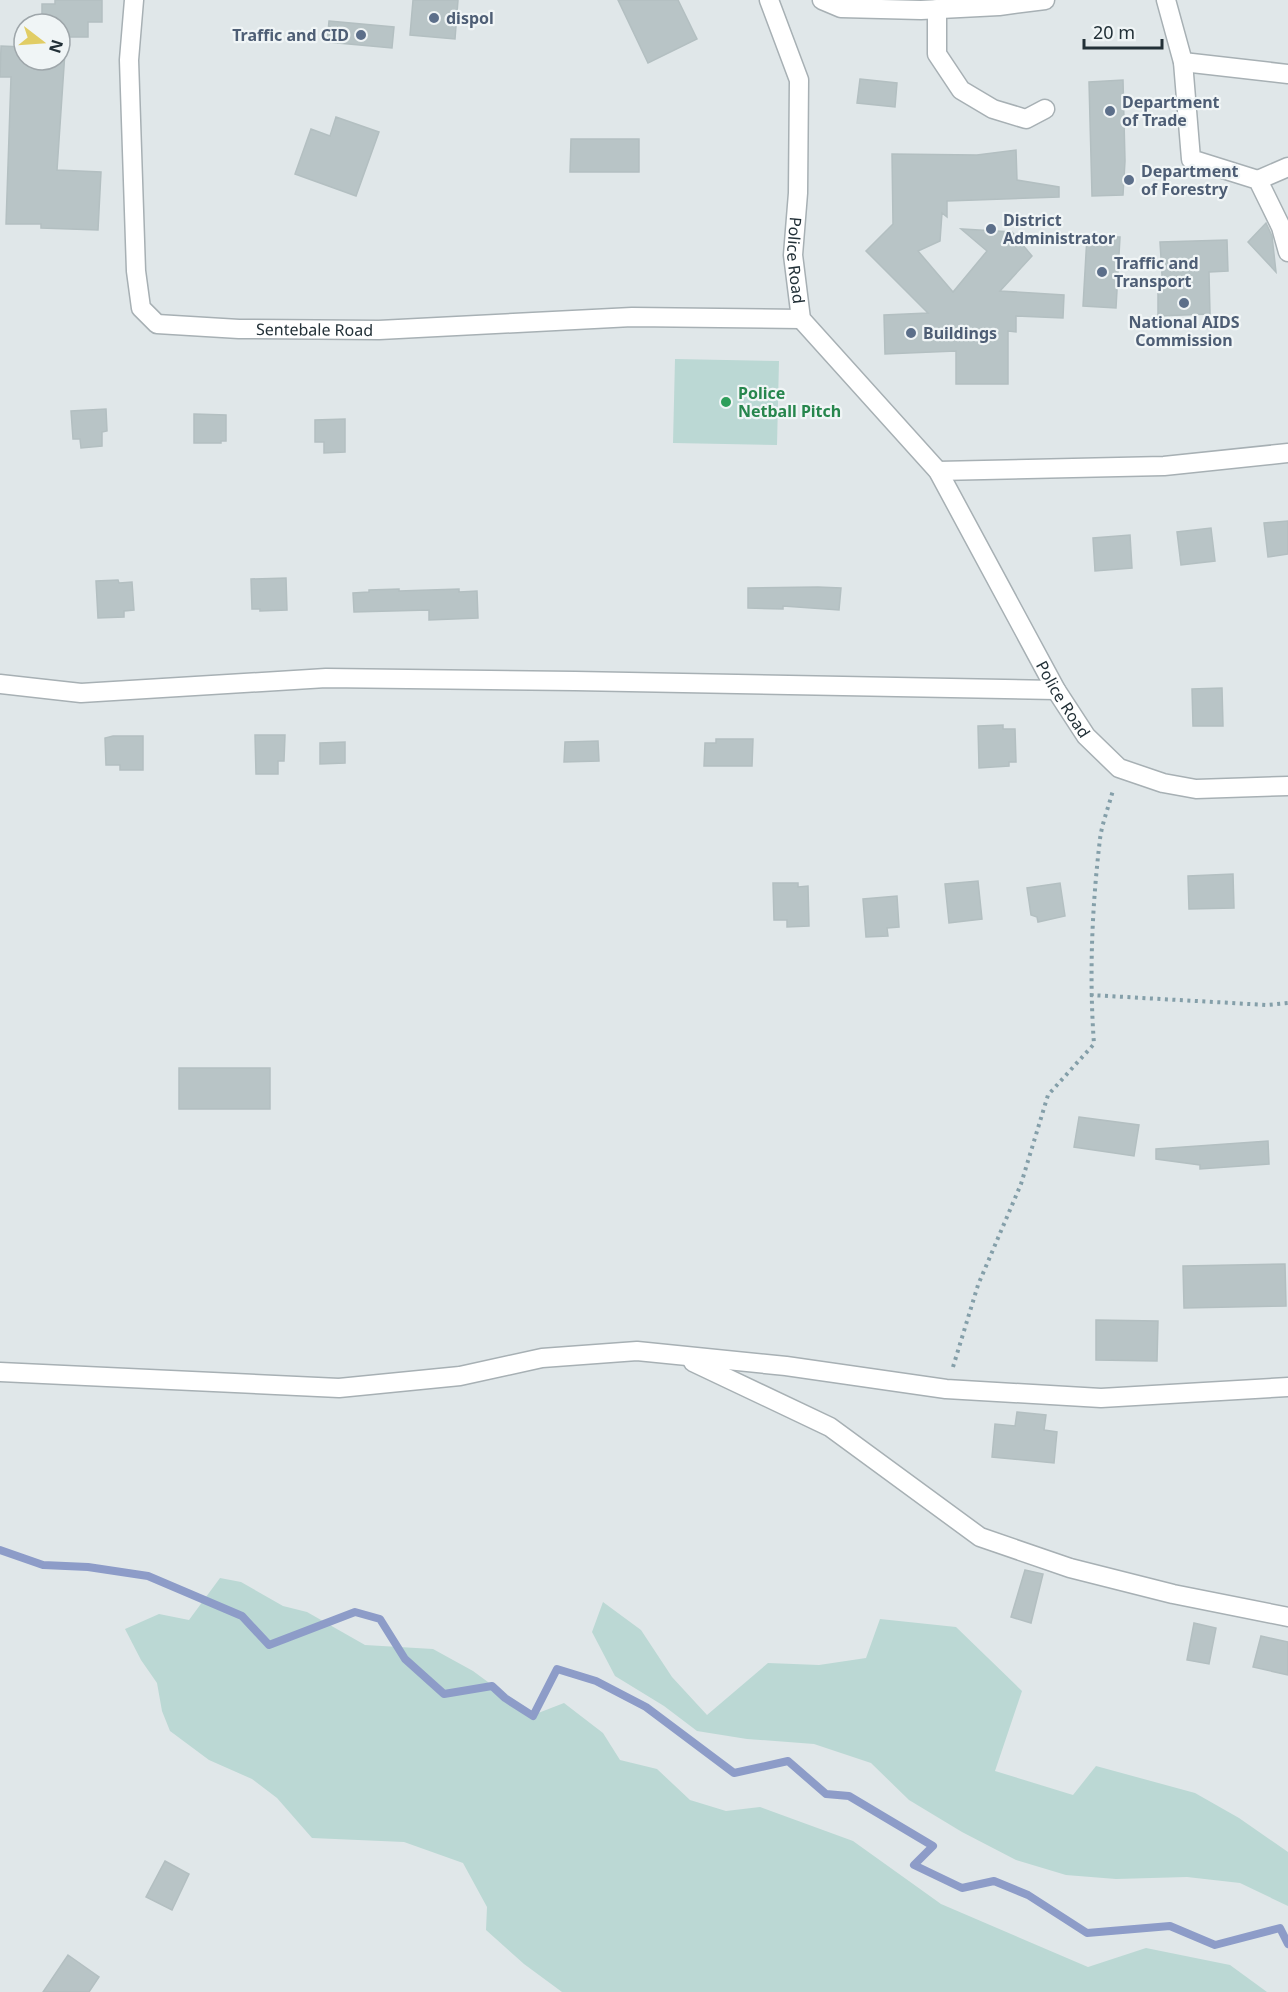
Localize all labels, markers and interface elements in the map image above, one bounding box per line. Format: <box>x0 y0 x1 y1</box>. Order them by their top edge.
place label: dispol <box>446 7 494 29</box>
marker: dispol <box>427 11 441 25</box>
north arrow <box>12 12 72 72</box>
scale bar <box>1084 12 1162 50</box>
text: 20 m <box>1093 20 1135 44</box>
place label: Traffic and CID <box>232 24 349 46</box>
marker: Traffic and CID <box>354 28 368 42</box>
text: N <box>44 37 69 56</box>
place label: Department of Trade <box>1122 91 1220 131</box>
marker: Department of Trade <box>1103 104 1117 118</box>
place label: Department of Forestry <box>1141 160 1239 200</box>
marker: Department of Forestry <box>1122 173 1136 187</box>
place label: District Administrator <box>1003 209 1115 249</box>
street label: Police Road <box>782 216 810 305</box>
marker: District Administrator <box>984 222 998 236</box>
place label: Traffic and Transport <box>1114 252 1199 292</box>
marker: Traffic and Transport <box>1095 265 1109 279</box>
marker: National AIDS Commission <box>1177 296 1191 310</box>
place label: National AIDS Commission <box>1128 311 1240 351</box>
street label: Sentebale Road <box>256 318 373 341</box>
place label: Buildings <box>923 322 997 344</box>
marker: Buildings <box>904 326 918 340</box>
place label: Police Netball Pitch <box>738 382 841 422</box>
marker: Police Netball Pitch <box>719 395 733 409</box>
street label: Police Road <box>1031 657 1095 742</box>

